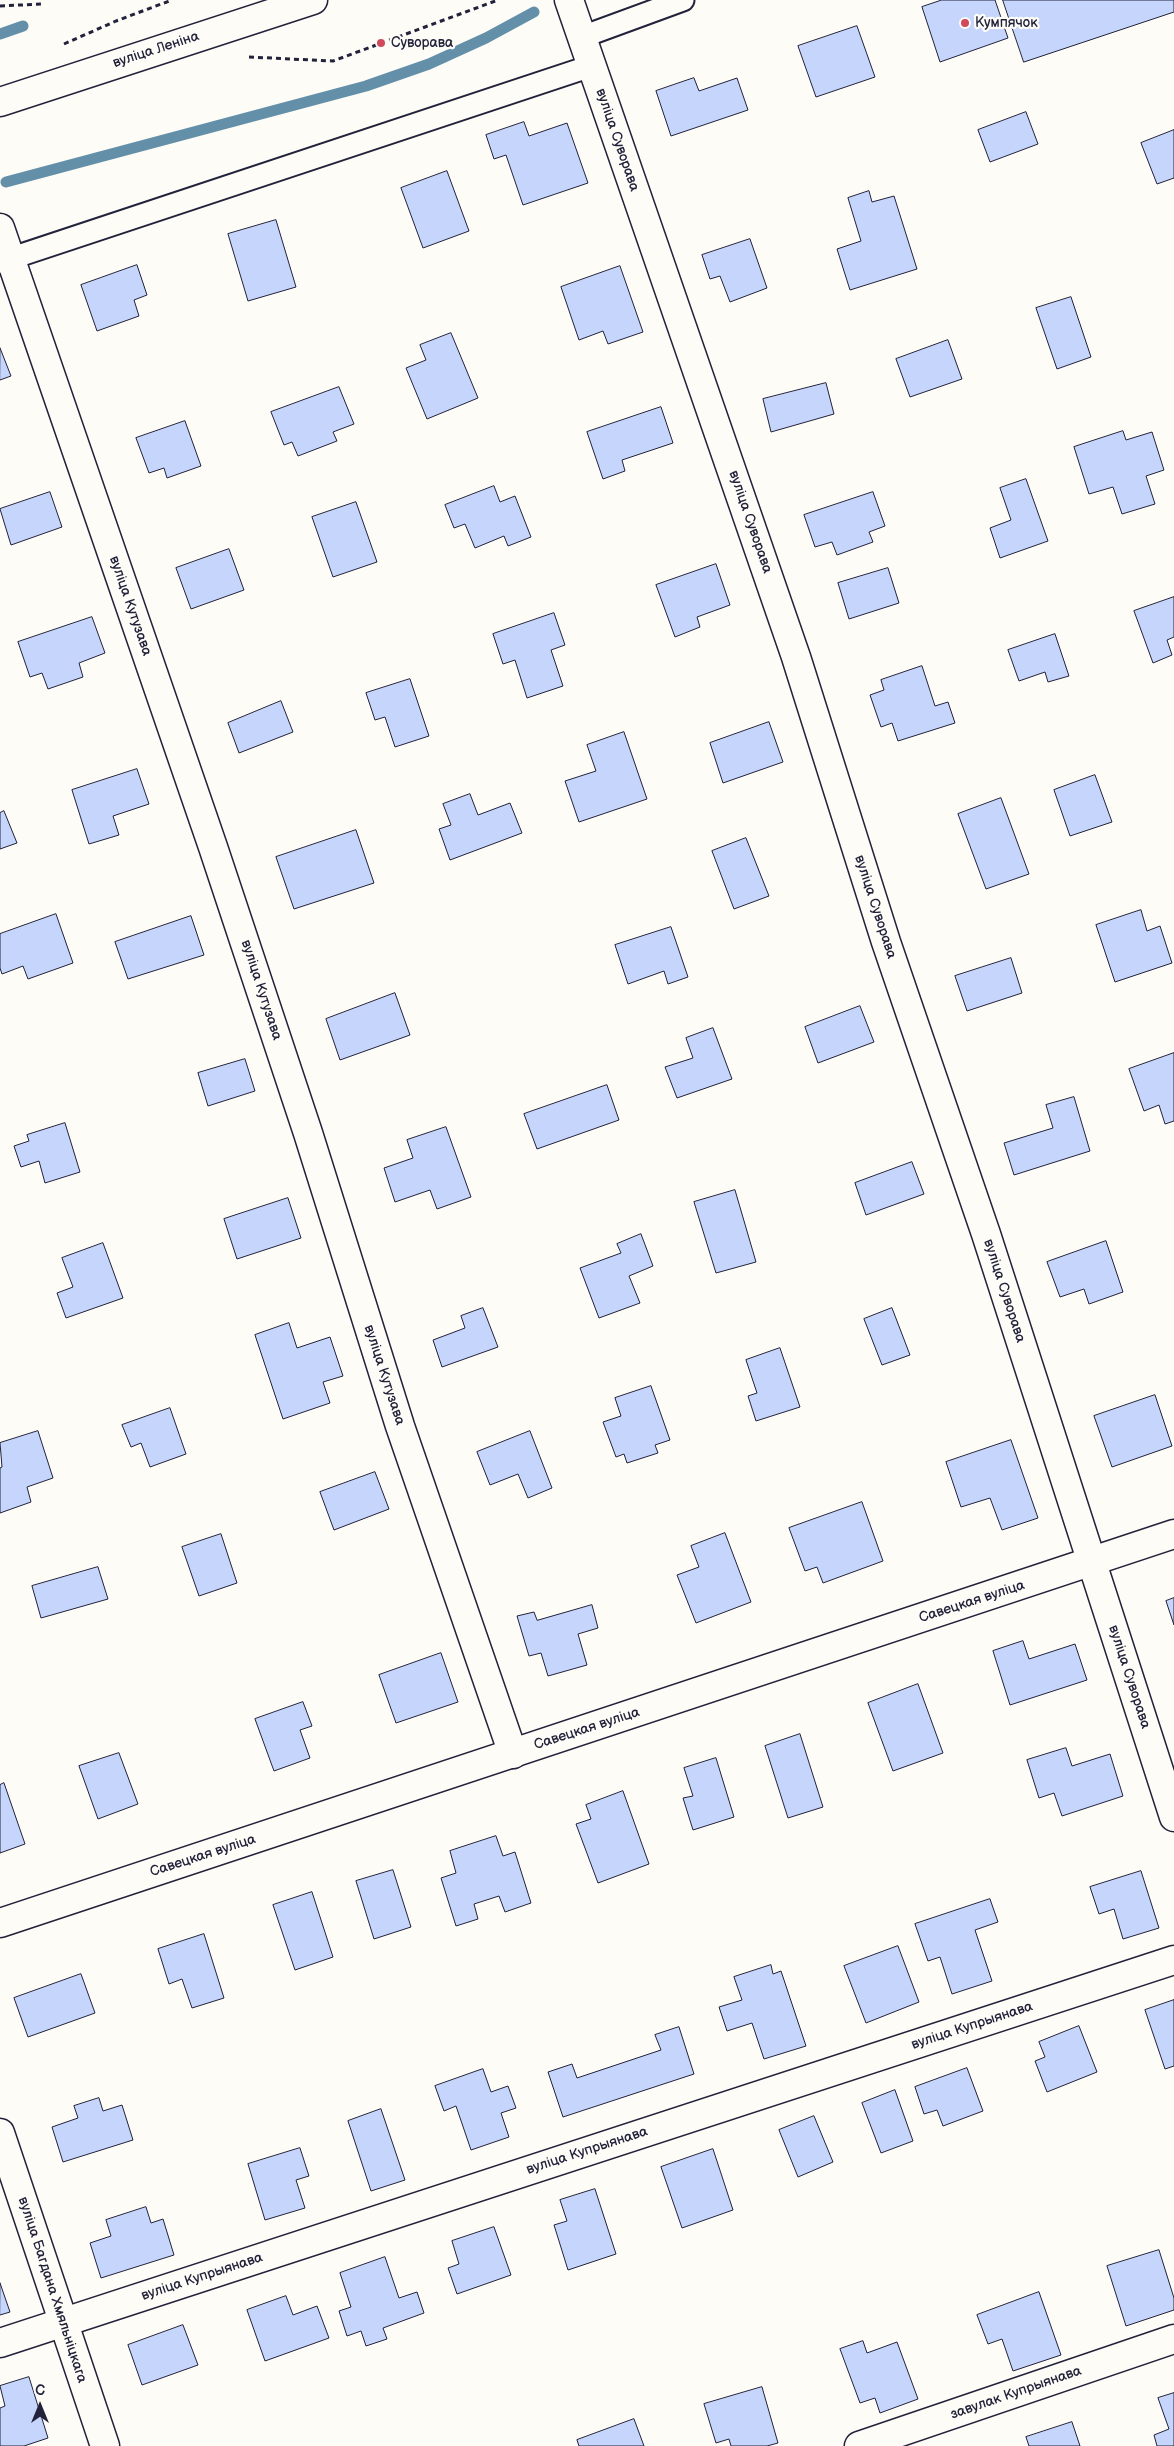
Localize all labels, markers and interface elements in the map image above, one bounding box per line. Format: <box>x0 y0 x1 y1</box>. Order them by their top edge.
place label: Кумпячок <box>975 15 1038 31</box>
marker: Кумпячок <box>959 17 971 29</box>
street label: вуліца Леніна <box>111 28 201 72</box>
place label: Суворава <box>391 35 453 51</box>
marker: Суворава <box>375 37 387 49</box>
street label: вуліца Суворава <box>592 86 642 194</box>
street label: вуліца Суворава <box>725 468 775 576</box>
street label: вуліца Кутузава <box>105 554 155 658</box>
street label: вуліца Суворава <box>850 853 900 961</box>
street label: вуліца Кутузава <box>237 938 285 1042</box>
street label: вуліца Суворава <box>979 1237 1029 1345</box>
street label: вуліца Кутузава <box>360 1323 408 1427</box>
street label: Савецкая вуліца <box>917 1577 1027 1627</box>
street label: вуліца Суворава <box>1104 1623 1154 1731</box>
street label: Савецкая вуліца <box>532 1704 642 1754</box>
street label: Савецкая вуліца <box>148 1831 258 1881</box>
street label: вуліца Купрыянава <box>909 1998 1035 2054</box>
street label: вуліца Купрыянава <box>524 2123 650 2179</box>
street label: вуліца Багдана Хмяльніцкага <box>14 2195 90 2385</box>
street label: вуліца Купрыянава <box>139 2249 265 2305</box>
street label: завулак Купрыянава <box>948 2363 1084 2423</box>
north arrow <box>15 2381 65 2431</box>
text: С <box>35 2382 45 2399</box>

